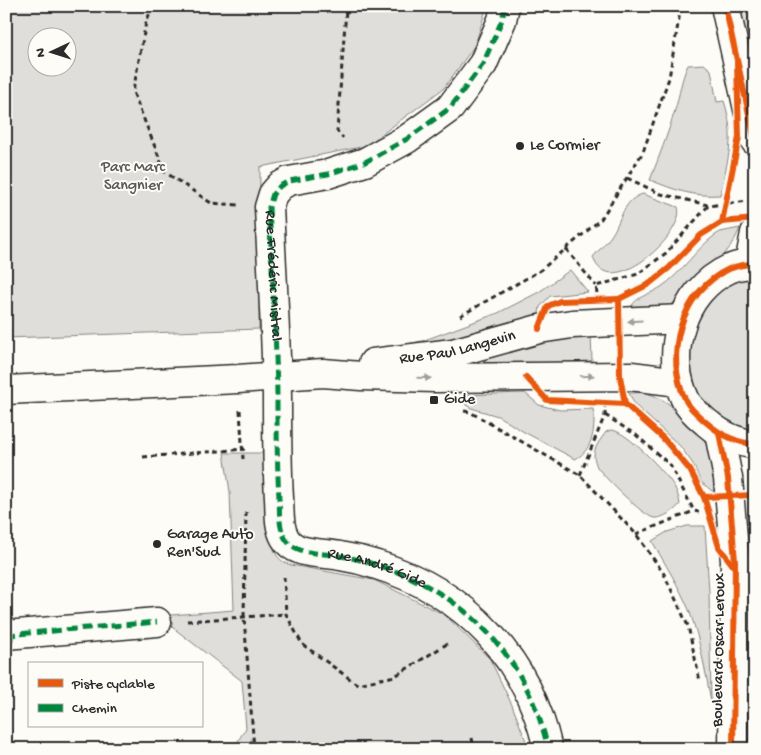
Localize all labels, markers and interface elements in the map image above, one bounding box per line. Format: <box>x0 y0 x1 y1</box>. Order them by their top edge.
north arrow <box>28 28 78 78</box>
text: N <box>33 48 50 58</box>
place label: Le Cormier <box>530 137 601 156</box>
marker: Le Cormier <box>514 140 526 152</box>
park label: Parc Marc Sangnier <box>100 159 165 196</box>
street label: Rue Frédéric Mistral <box>260 210 285 342</box>
one-way arrow <box>626 318 642 326</box>
street label: Rue Paul Langevin <box>398 326 518 369</box>
one-way arrow <box>579 372 595 380</box>
one-way arrow <box>416 374 432 382</box>
place label: Gide <box>444 391 476 410</box>
marker: Gide <box>428 394 440 406</box>
place label: Garage Auto Ren'Sud <box>167 526 253 563</box>
marker: Garage Auto Ren'Sud <box>151 538 163 550</box>
street label: Rue André Gide <box>326 545 430 594</box>
street label: Boulevard Oscar Leroux <box>709 572 731 728</box>
legend <box>28 662 202 728</box>
text: Piste cyclable <box>71 676 155 694</box>
text: Chemin <box>72 700 117 718</box>

